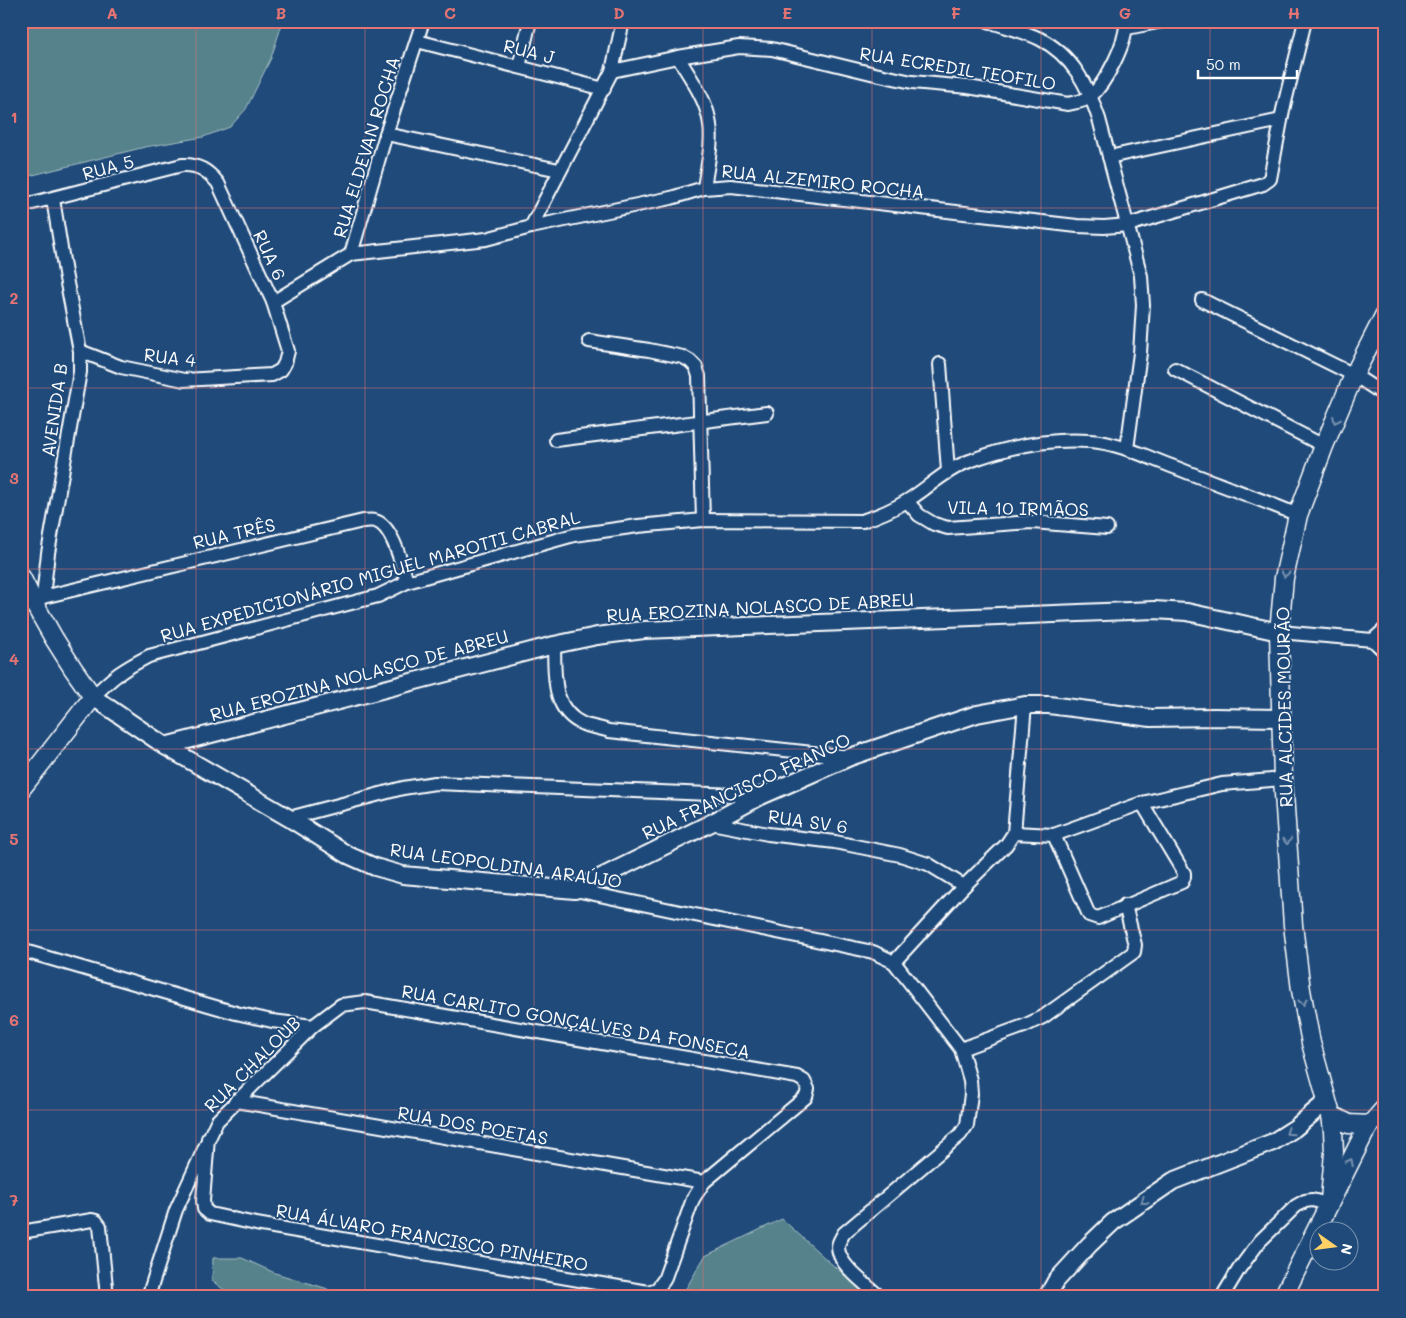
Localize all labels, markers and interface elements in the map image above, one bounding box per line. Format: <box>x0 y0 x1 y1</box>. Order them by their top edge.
text: A <box>106 2 118 23</box>
text: B <box>276 2 286 23</box>
text: C <box>444 2 456 23</box>
text: D <box>613 2 625 23</box>
text: E <box>782 2 792 23</box>
text: F <box>951 2 961 23</box>
text: G <box>1119 2 1131 23</box>
text: H <box>1288 2 1300 23</box>
street label: RUA J <box>501 33 557 69</box>
street label: RUA ECREDIL TEOFILO <box>858 41 1058 95</box>
scale bar <box>1198 48 1297 80</box>
street label: RUA ELDEVAN ROCHA <box>327 53 405 241</box>
text: 50 m <box>1206 54 1241 74</box>
text: 1 <box>10 106 18 127</box>
street label: RUA 5 <box>80 149 136 185</box>
street label: RUA ALZEMIRO ROCHA <box>720 158 926 204</box>
street label: RUA 6 <box>248 226 292 284</box>
text: 2 <box>10 287 19 308</box>
street label: RUA 4 <box>143 342 198 372</box>
street label: AVENIDA B <box>36 362 72 458</box>
one-way arrow <box>1332 415 1342 424</box>
text: 3 <box>9 467 19 488</box>
street label: VILA 10 IRMÃOS <box>947 495 1089 521</box>
street label: RUA EXPEDICIONÁRIO MIGUEL MAROTTI CABRAL <box>158 504 583 648</box>
street label: RUA TRÊS <box>190 512 278 554</box>
one-way arrow <box>1281 569 1291 578</box>
street label: RUA EROZINA NOLASCO DE ABREU <box>606 587 914 627</box>
street label: RUA ALCIDES MOURÃO <box>1270 606 1298 808</box>
street label: RUA EROZINA NOLASCO DE ABREU <box>207 624 511 726</box>
text: 4 <box>9 648 19 669</box>
street label: RUA FRANCISCO FRANCO <box>638 727 854 845</box>
street label: RUA SV 6 <box>767 804 849 838</box>
text: 5 <box>9 828 19 849</box>
street label: RUA LEOPOLDINA ARAÚJO <box>389 837 623 893</box>
one-way arrow <box>1281 837 1292 845</box>
street label: RUA CARLITO GONÇALVES DA FONSECA <box>400 979 752 1063</box>
one-way arrow <box>1297 998 1308 1007</box>
text: 6 <box>9 1009 19 1030</box>
street label: RUA CHALOUB <box>199 1011 305 1117</box>
street label: RUA DOS POETAS <box>396 1100 550 1150</box>
one-way arrow <box>1286 1126 1295 1135</box>
one-way arrow <box>1344 1159 1354 1168</box>
text: 7 <box>10 1189 19 1210</box>
one-way arrow <box>1140 1195 1150 1204</box>
street label: RUA ÁLVARO FRANCISCO PINHEIRO <box>274 1198 590 1276</box>
north arrow <box>1308 1220 1358 1270</box>
text: N <box>1337 1242 1358 1257</box>

